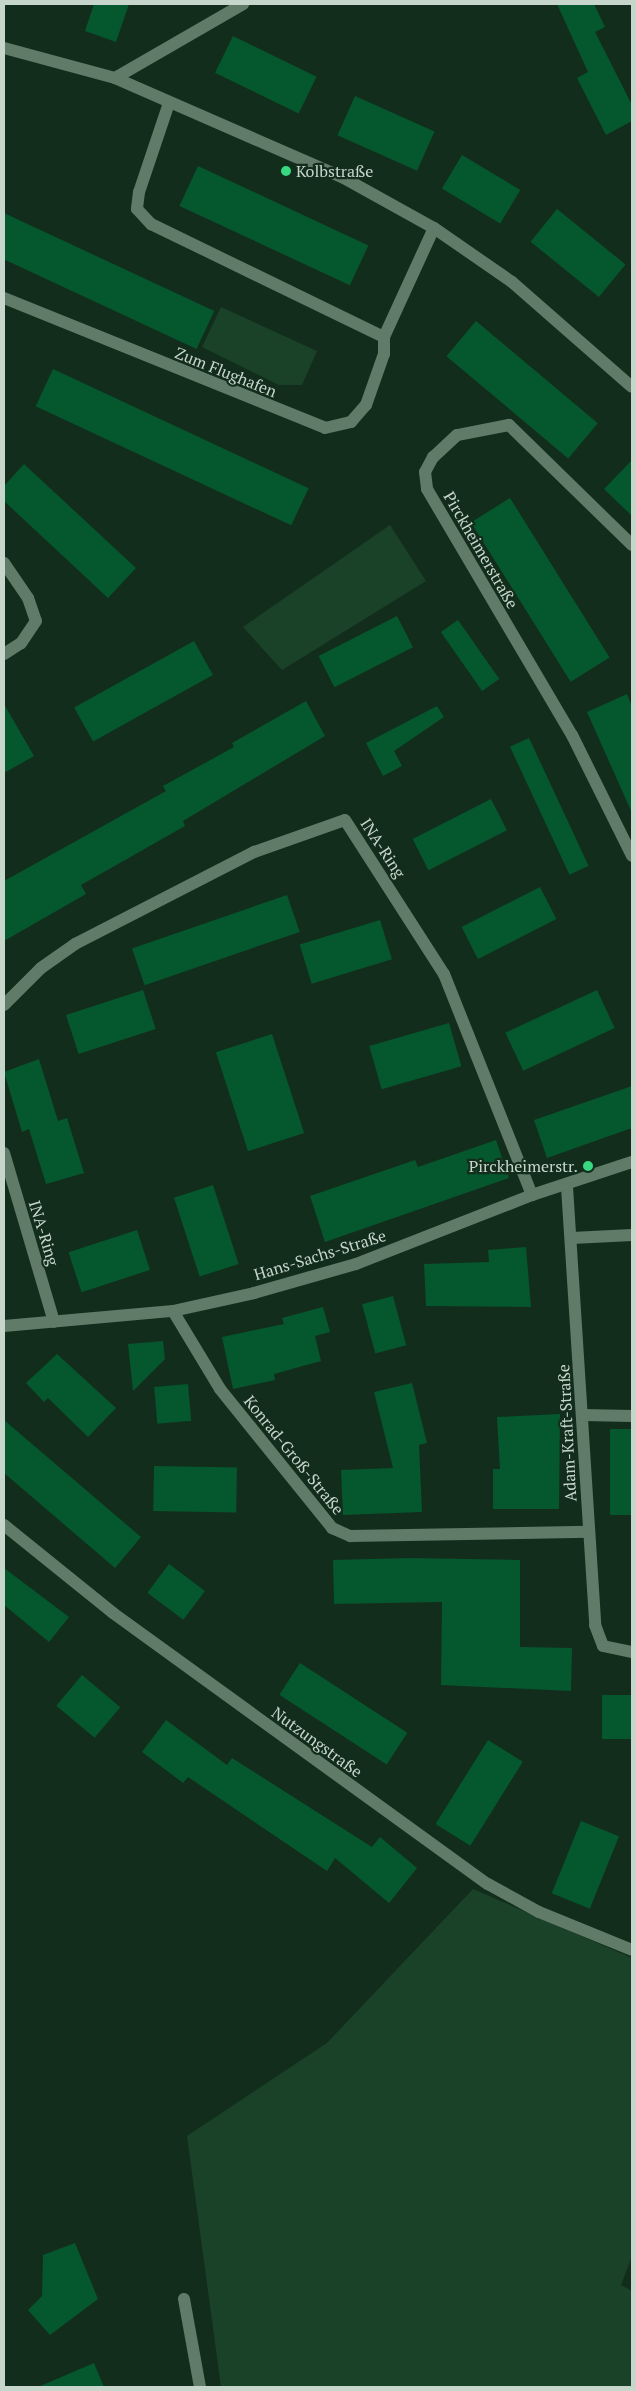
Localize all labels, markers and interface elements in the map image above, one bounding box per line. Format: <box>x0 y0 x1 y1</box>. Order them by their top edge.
place label: Kolbstraße <box>296 161 373 181</box>
marker: Kolbstraße <box>280 165 292 177</box>
street label: Zum Flughafen <box>172 343 280 401</box>
street label: Pirckheimerstraße <box>440 488 522 612</box>
street label: INA-Ring <box>357 815 409 881</box>
place label: Pirckheimerstr. <box>469 1156 578 1176</box>
marker: Pirckheimerstr. <box>582 1160 594 1172</box>
street label: INA-Ring <box>25 1198 63 1268</box>
street label: Hans-Sachs-Straße <box>252 1226 388 1284</box>
street label: Adam-Kraft-Straße <box>554 1364 580 1502</box>
street label: Konrad-Groß-Straße <box>240 1392 348 1518</box>
street label: Nutzungstraße <box>268 1703 366 1781</box>

